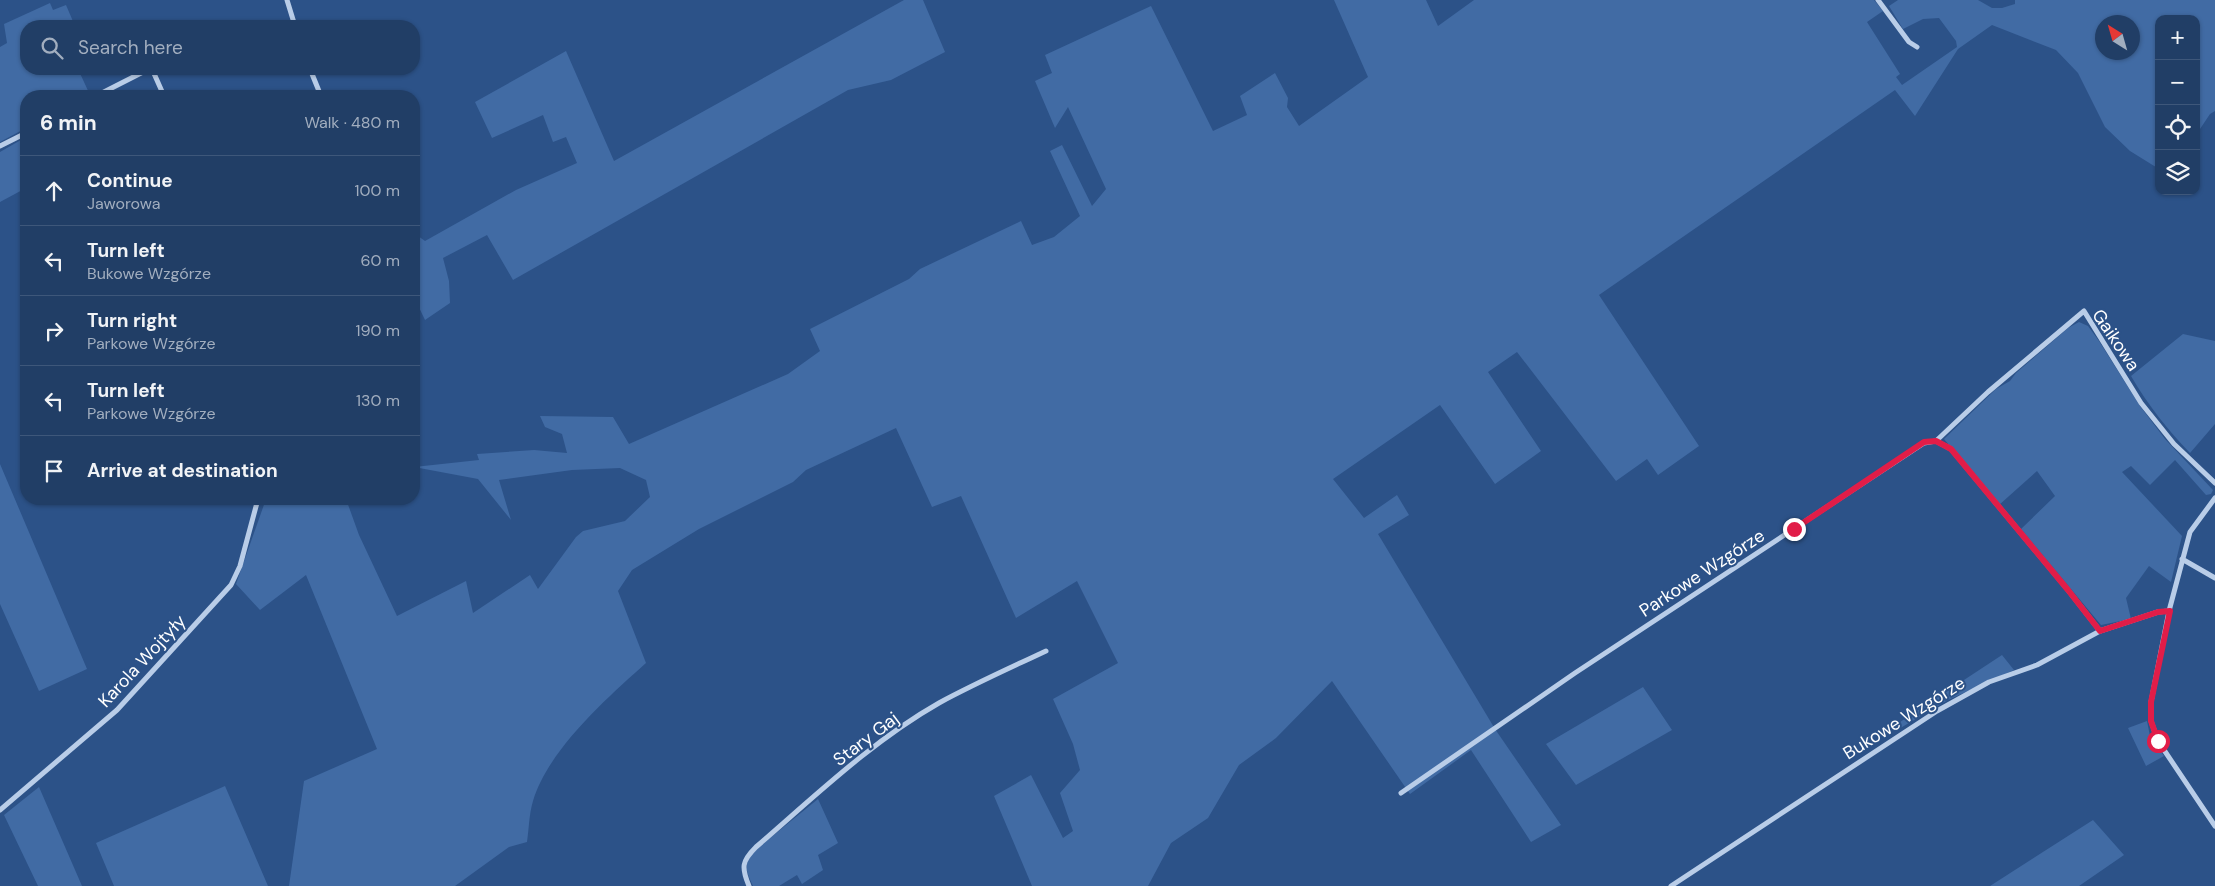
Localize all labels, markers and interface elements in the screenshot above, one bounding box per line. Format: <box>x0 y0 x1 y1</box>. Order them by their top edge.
north arrow <box>2095 15 2140 60</box>
map controls <box>2155 15 2200 195</box>
button: + <box>2155 15 2200 60</box>
search box <box>20 20 420 75</box>
icon: search <box>38 34 66 62</box>
text: Search here <box>78 35 183 60</box>
button: − <box>2155 60 2200 105</box>
button: locate <box>2155 105 2200 150</box>
text: 6 min <box>40 109 97 137</box>
text: Walk · 480 m <box>304 112 400 133</box>
button: layers <box>2155 150 2200 195</box>
text: Continue <box>87 168 173 193</box>
icon: ahead <box>40 177 68 205</box>
text: 100 m <box>355 180 400 201</box>
text: Jaworowa <box>87 193 160 214</box>
text: Turn left <box>87 238 165 263</box>
icon: left <box>40 247 68 275</box>
text: 60 m <box>360 250 400 271</box>
text: Bukowe Wzgórze <box>87 263 211 284</box>
street label: Gaikowa <box>2087 304 2145 376</box>
text: Turn right <box>87 308 177 333</box>
icon: right <box>40 317 68 345</box>
text: 190 m <box>356 320 400 341</box>
text: Parkowe Wzgórze <box>87 333 216 354</box>
text: Turn left <box>87 378 165 403</box>
icon: left <box>40 387 68 415</box>
text: 130 m <box>356 390 400 411</box>
text: Parkowe Wzgórze <box>87 403 216 424</box>
icon: arrive <box>40 457 68 485</box>
text: Arrive at destination <box>87 458 278 483</box>
route end <box>1783 518 1806 541</box>
street label: Parkowe Wzgórze <box>1635 524 1769 622</box>
street label: Karola Wojtyły <box>93 609 191 713</box>
street label: Bukowe Wzgórze <box>1838 671 1970 765</box>
street label: Stary Gaj <box>828 706 904 772</box>
route start <box>2147 730 2170 753</box>

